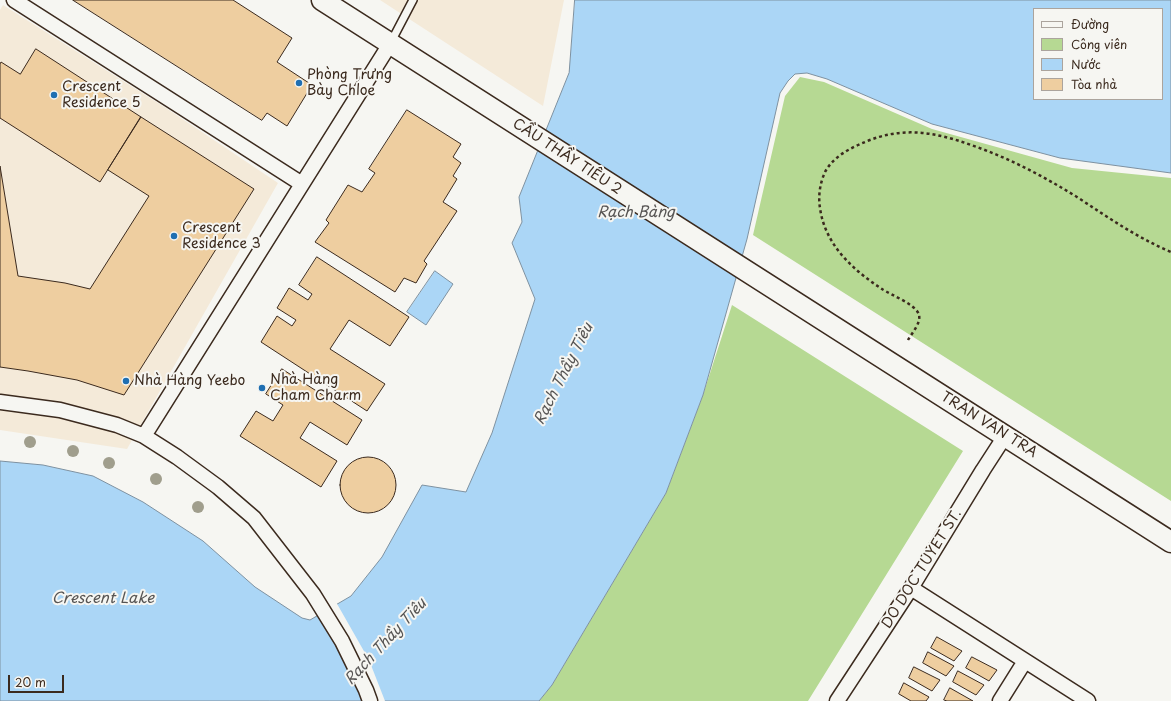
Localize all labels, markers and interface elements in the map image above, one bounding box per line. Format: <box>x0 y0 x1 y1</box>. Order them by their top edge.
legend <box>1033 8 1163 100</box>
text: Đường <box>1071 15 1109 33</box>
text: Công viên <box>1071 35 1127 53</box>
text: Nước <box>1071 55 1101 73</box>
place label: Phòng Trưng Bày Chloe <box>307 67 392 100</box>
text: Tòa nhà <box>1071 75 1117 93</box>
marker: Phòng Trưng Bày Chloe <box>294 78 304 88</box>
place label: Crescent Residence 5 <box>62 79 141 112</box>
marker: Crescent Residence 5 <box>49 90 59 100</box>
street label: CẦU THẦY TIÊU 2 <box>509 115 625 199</box>
water label: Rạch Bàng <box>597 204 675 222</box>
place label: Crescent Residence 3 <box>182 220 261 252</box>
marker: Crescent Residence 3 <box>169 231 179 241</box>
water label: Rạch Thầy Tiêu <box>531 320 597 428</box>
place label: Nhà Hàng Cham Charm <box>270 372 361 404</box>
place label: Nhà Hàng Yeebo <box>134 373 245 389</box>
marker: Nhà Hàng Yeebo <box>121 376 131 386</box>
marker: Nhà Hàng Cham Charm <box>257 383 267 393</box>
street label: TRAN VAN TRA <box>938 389 1040 461</box>
street label: DO DOC TUYET ST. <box>879 506 965 632</box>
water label: Crescent Lake <box>52 590 154 608</box>
water label: Rạch Thầy Tiêu <box>342 595 430 689</box>
scale bar <box>10 667 66 693</box>
text: 20 m <box>15 673 46 691</box>

